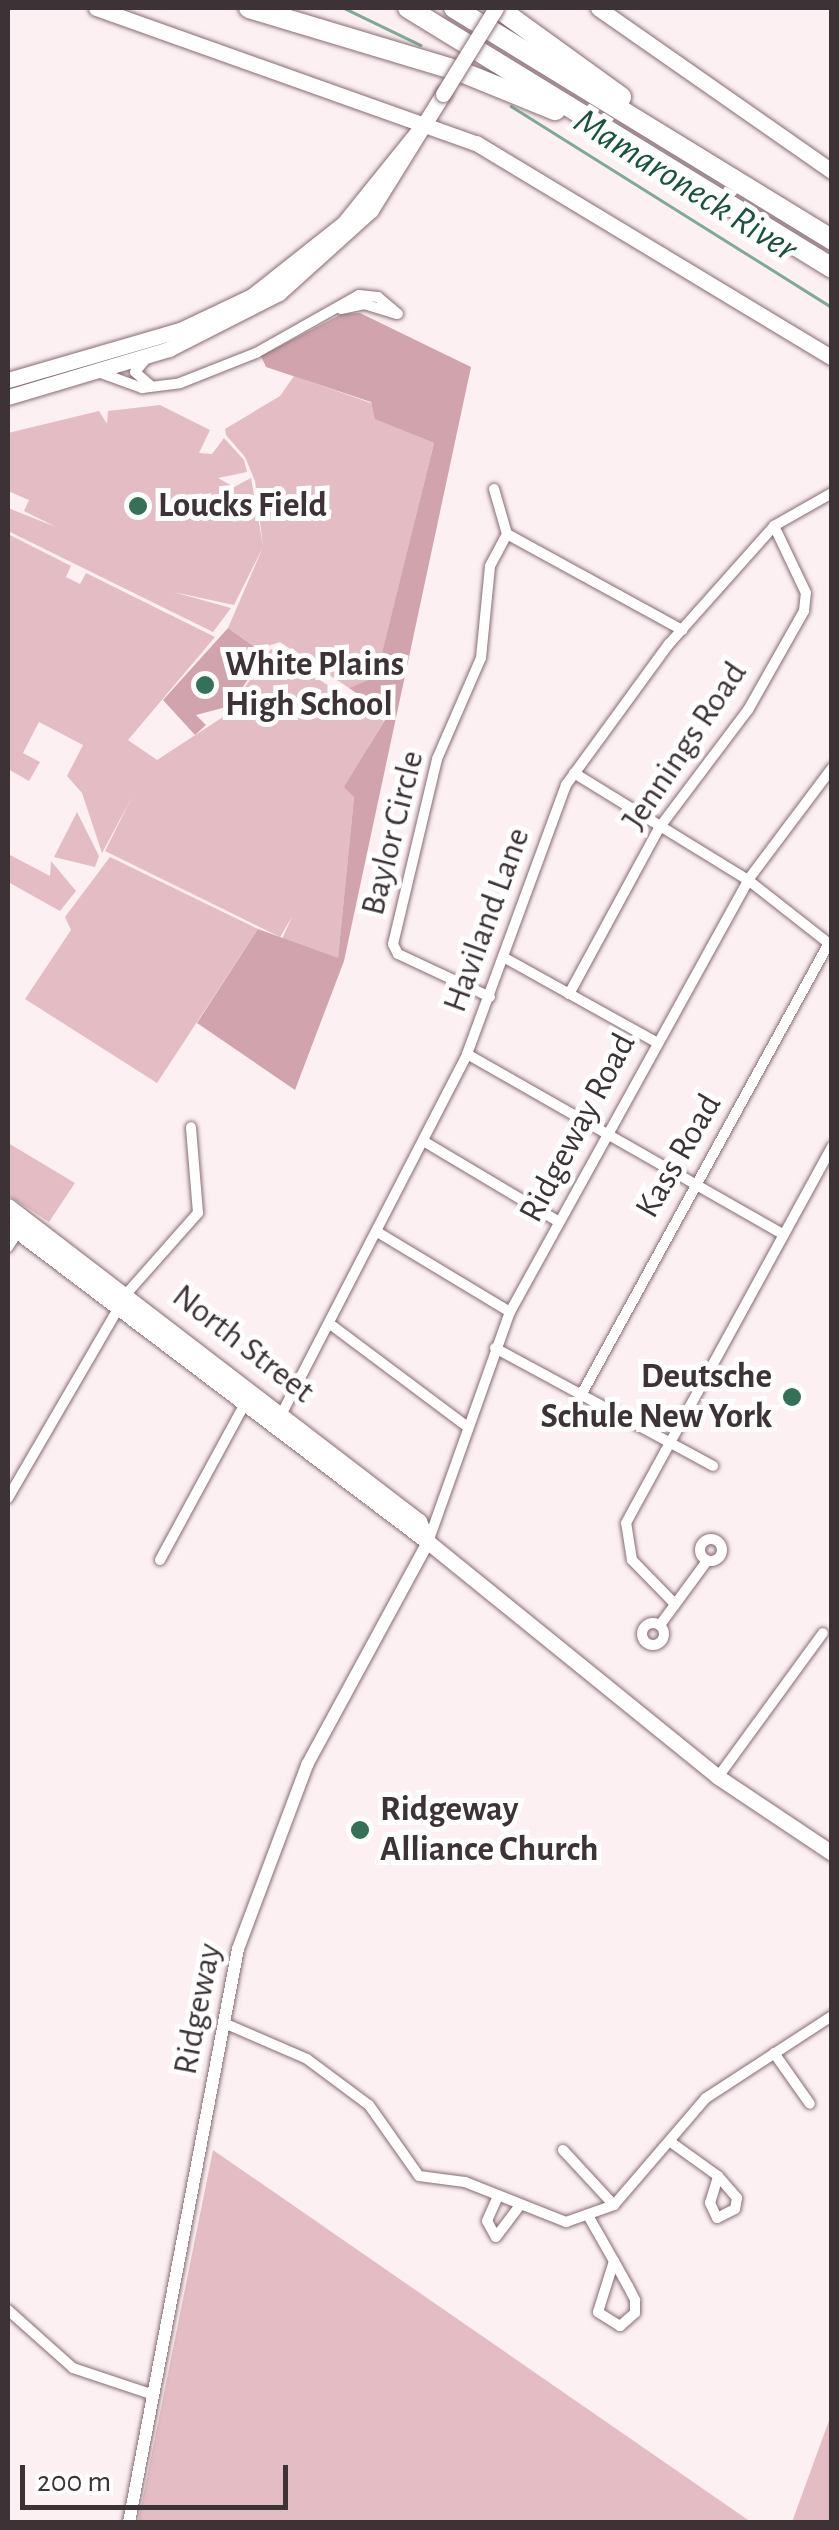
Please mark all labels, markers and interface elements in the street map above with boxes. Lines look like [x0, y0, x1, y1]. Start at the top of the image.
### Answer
water label: Mamaroneck River [565, 99, 805, 273]
place label: Loucks Field [158, 485, 327, 527]
marker: Loucks Field [127, 495, 149, 517]
place label: White Plains High School [225, 644, 404, 726]
street label: Jennings Road [613, 654, 757, 838]
marker: White Plains High School [194, 674, 216, 696]
street label: Baylor Circle [352, 746, 434, 920]
street label: Haviland Lane [434, 822, 540, 1018]
street label: Ridgeway Road [511, 1026, 645, 1230]
street label: Kass Road [627, 1086, 731, 1226]
street label: North Street [164, 1275, 322, 1413]
place label: Deutsche Schule New York [541, 1356, 772, 1438]
marker: Deutsche Schule New York [781, 1386, 803, 1408]
place label: Ridgeway Alliance Church [380, 1789, 598, 1871]
marker: Ridgeway Alliance Church [349, 1819, 371, 1841]
street label: Ridgeway [165, 1940, 231, 2078]
scale bar [25, 2445, 292, 2507]
text: 200 m [37, 2467, 111, 2497]

